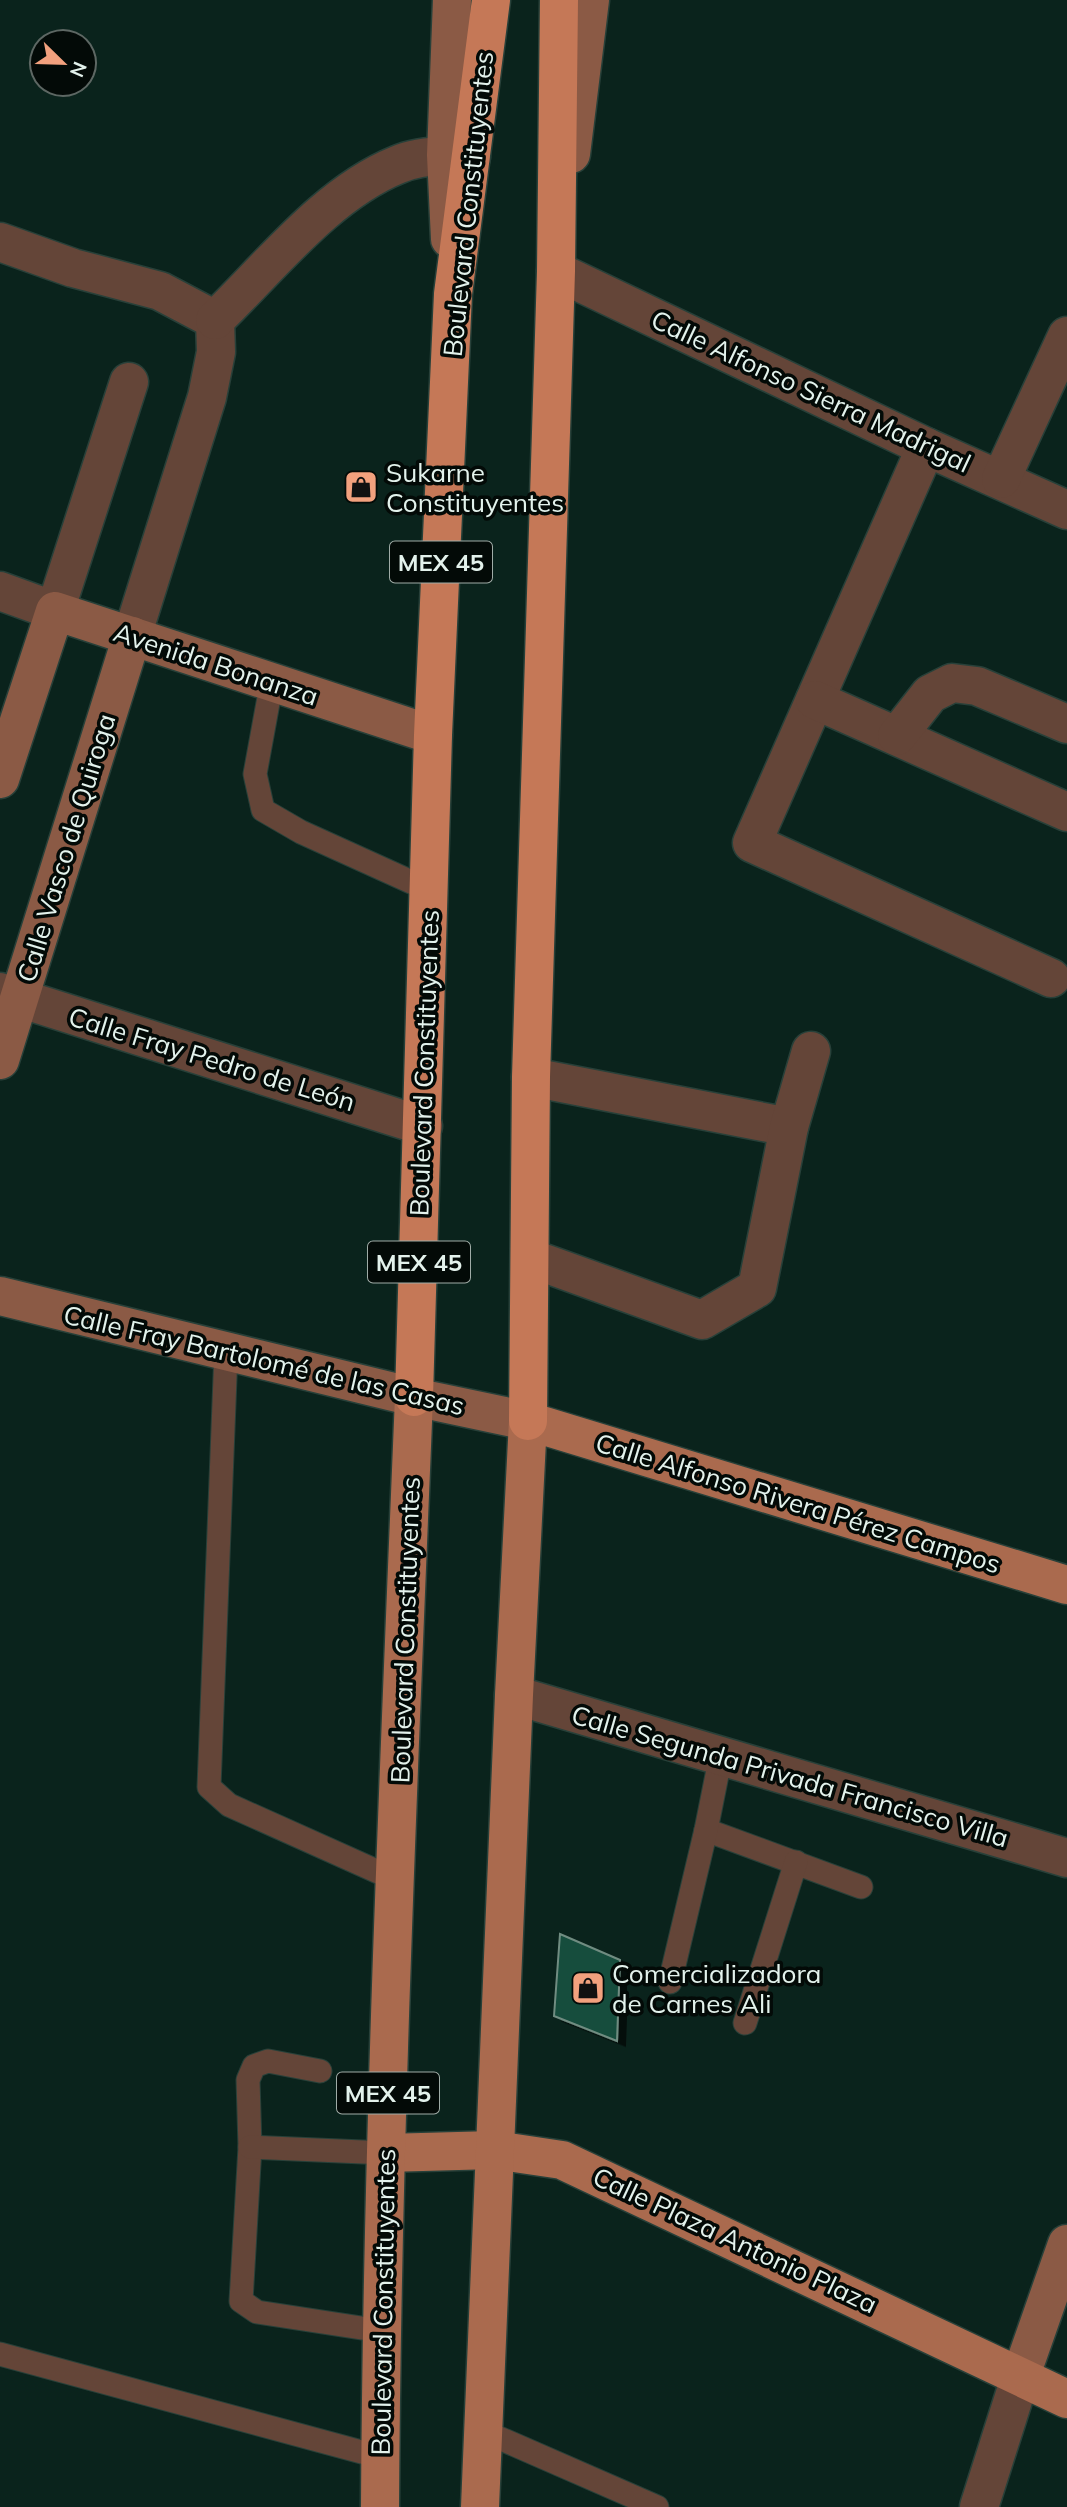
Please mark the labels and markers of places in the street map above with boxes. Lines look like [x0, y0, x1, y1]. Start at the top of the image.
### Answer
place label: Sukarne Constituyentes [386, 456, 564, 519]
shop icon: Sukarne Constituyentes [342, 468, 380, 506]
place label: Comercializadora de Carnes Ali [612, 1957, 821, 2020]
shop icon: Comercializadora de Carnes Ali [569, 1969, 607, 2007]

